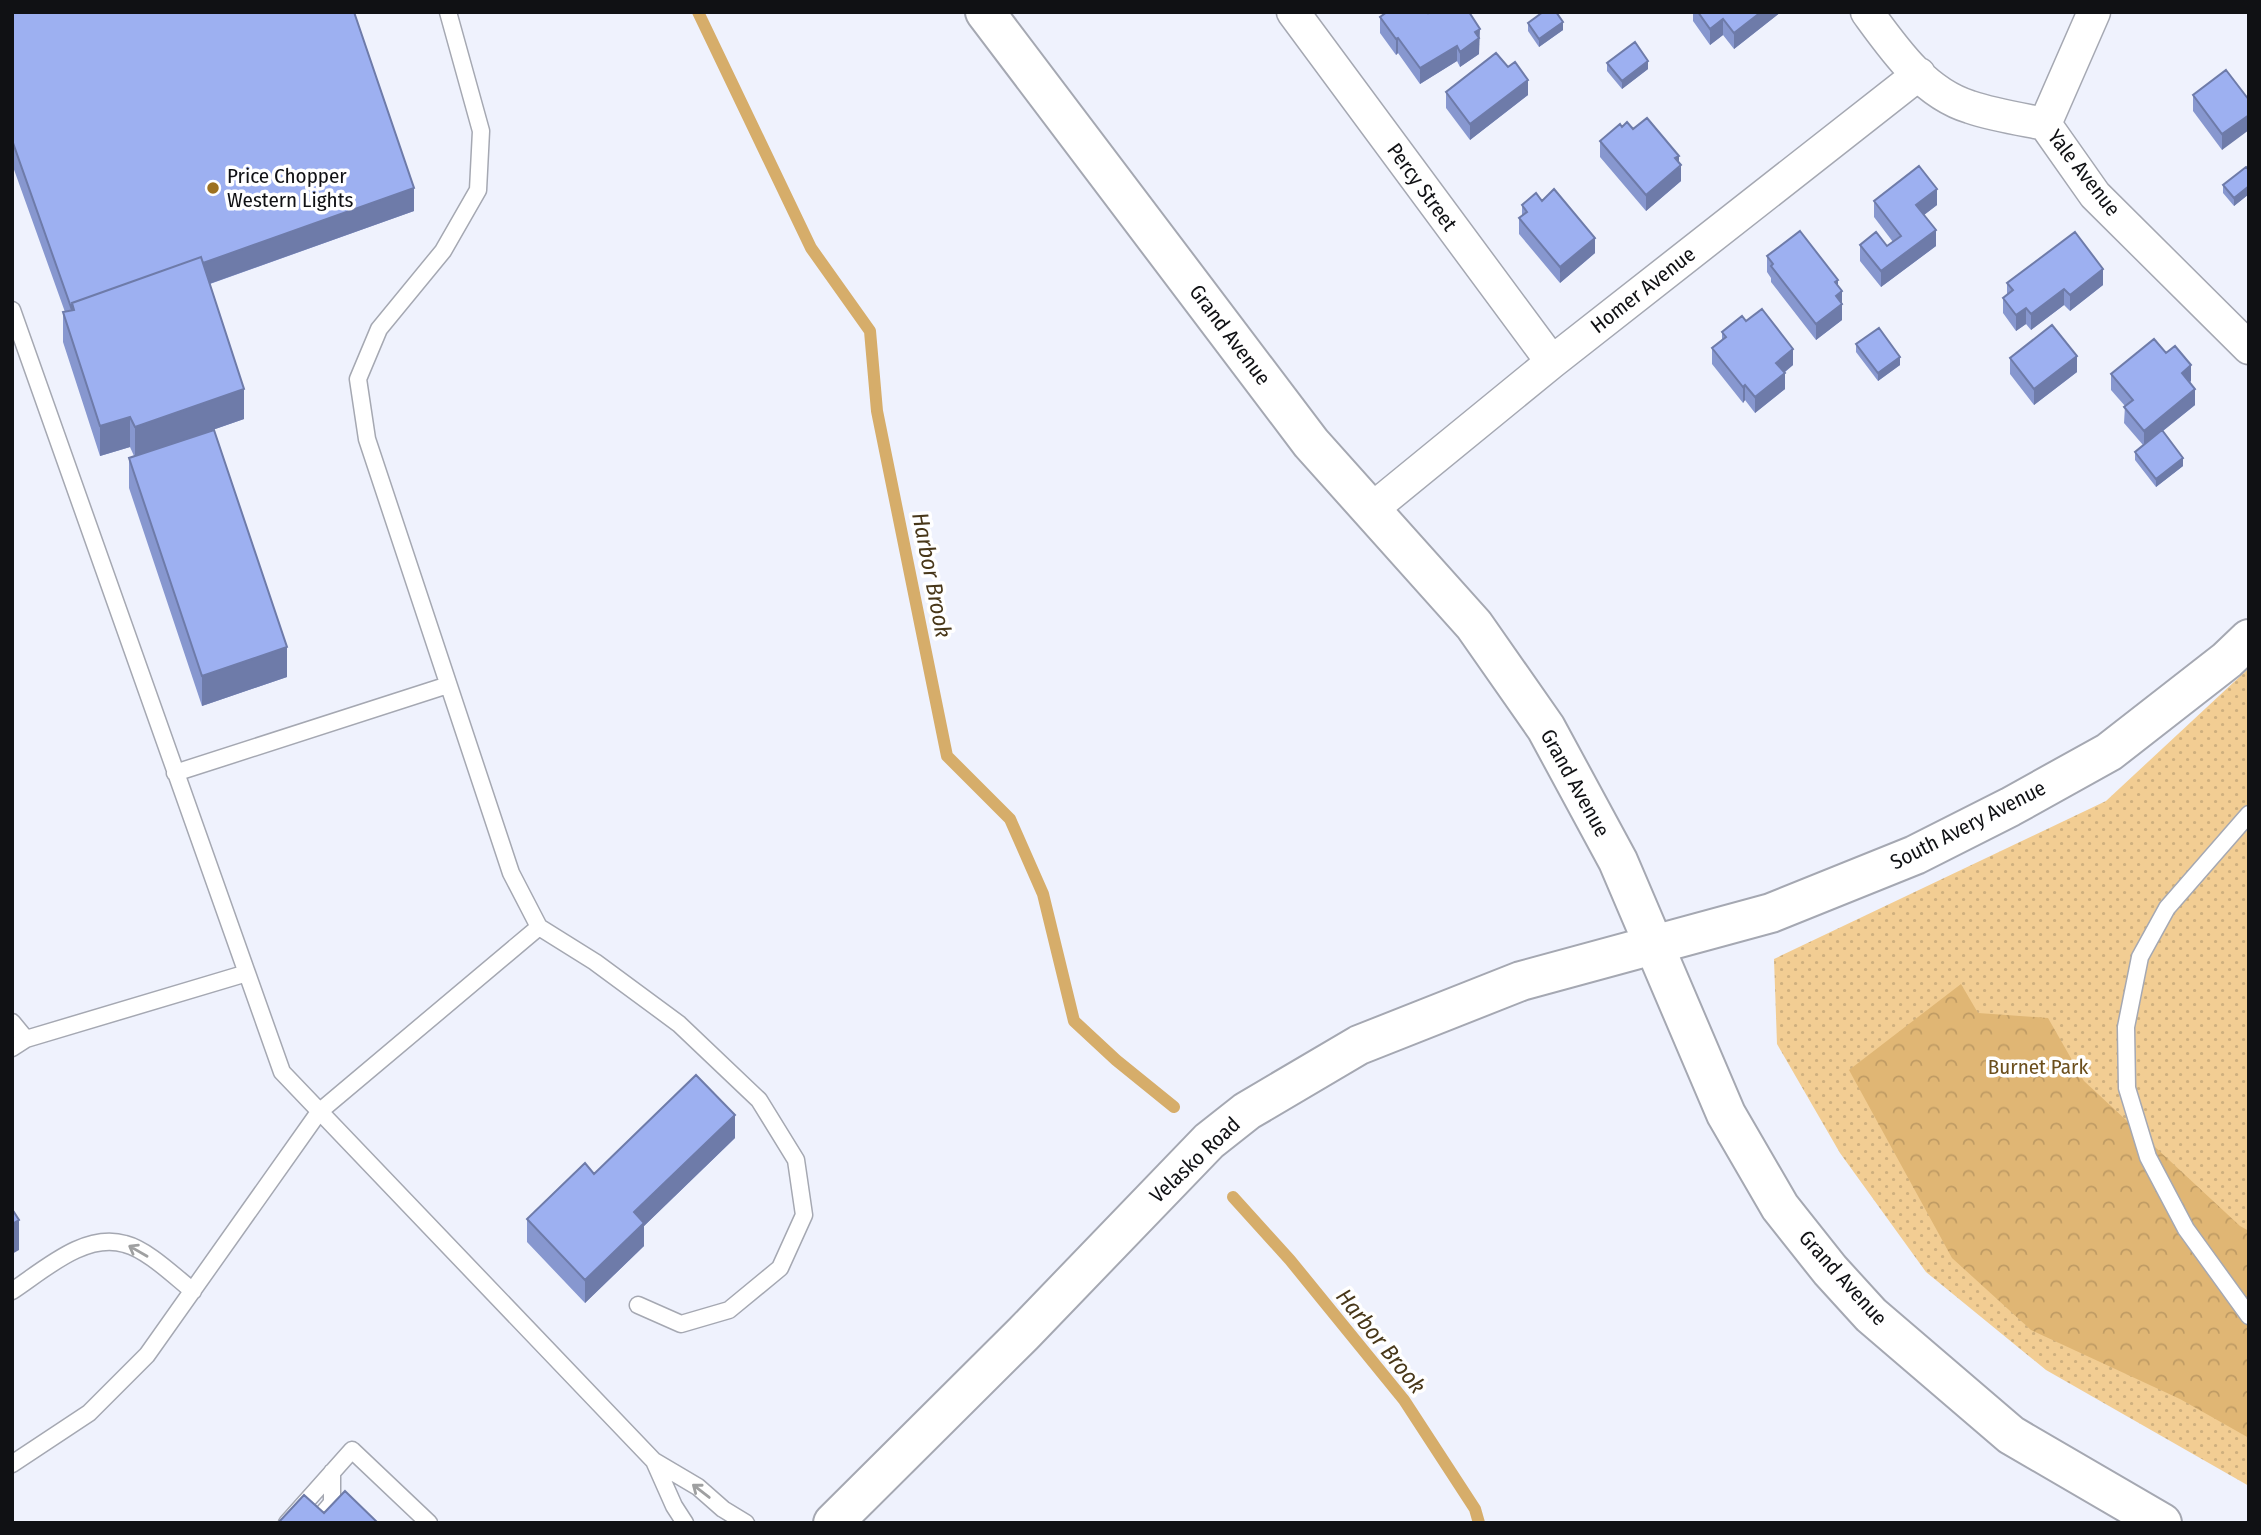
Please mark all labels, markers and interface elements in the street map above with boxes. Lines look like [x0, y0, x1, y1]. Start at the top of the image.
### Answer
street label: Yale Avenue [2042, 125, 2126, 221]
street label: Percy Street [1381, 138, 1463, 236]
place label: Price Chopper Western Lights [227, 163, 354, 213]
marker: Price Chopper Western Lights [205, 180, 221, 196]
street label: Homer Avenue [1585, 241, 1701, 339]
street label: Grand Avenue [1184, 280, 1276, 390]
water label: Harbor Brook [906, 510, 958, 640]
street label: Grand Avenue [1535, 724, 1615, 842]
street label: South Avery Avenue [1886, 775, 2050, 875]
park label: Burnet Park [1988, 1054, 2088, 1080]
street label: Velasko Road [1144, 1112, 1246, 1208]
street label: Grand Avenue [1793, 1225, 1893, 1331]
one-way arrow [128, 1243, 148, 1257]
water label: Harbor Brook [1330, 1283, 1432, 1399]
one-way arrow [692, 1483, 711, 1498]

